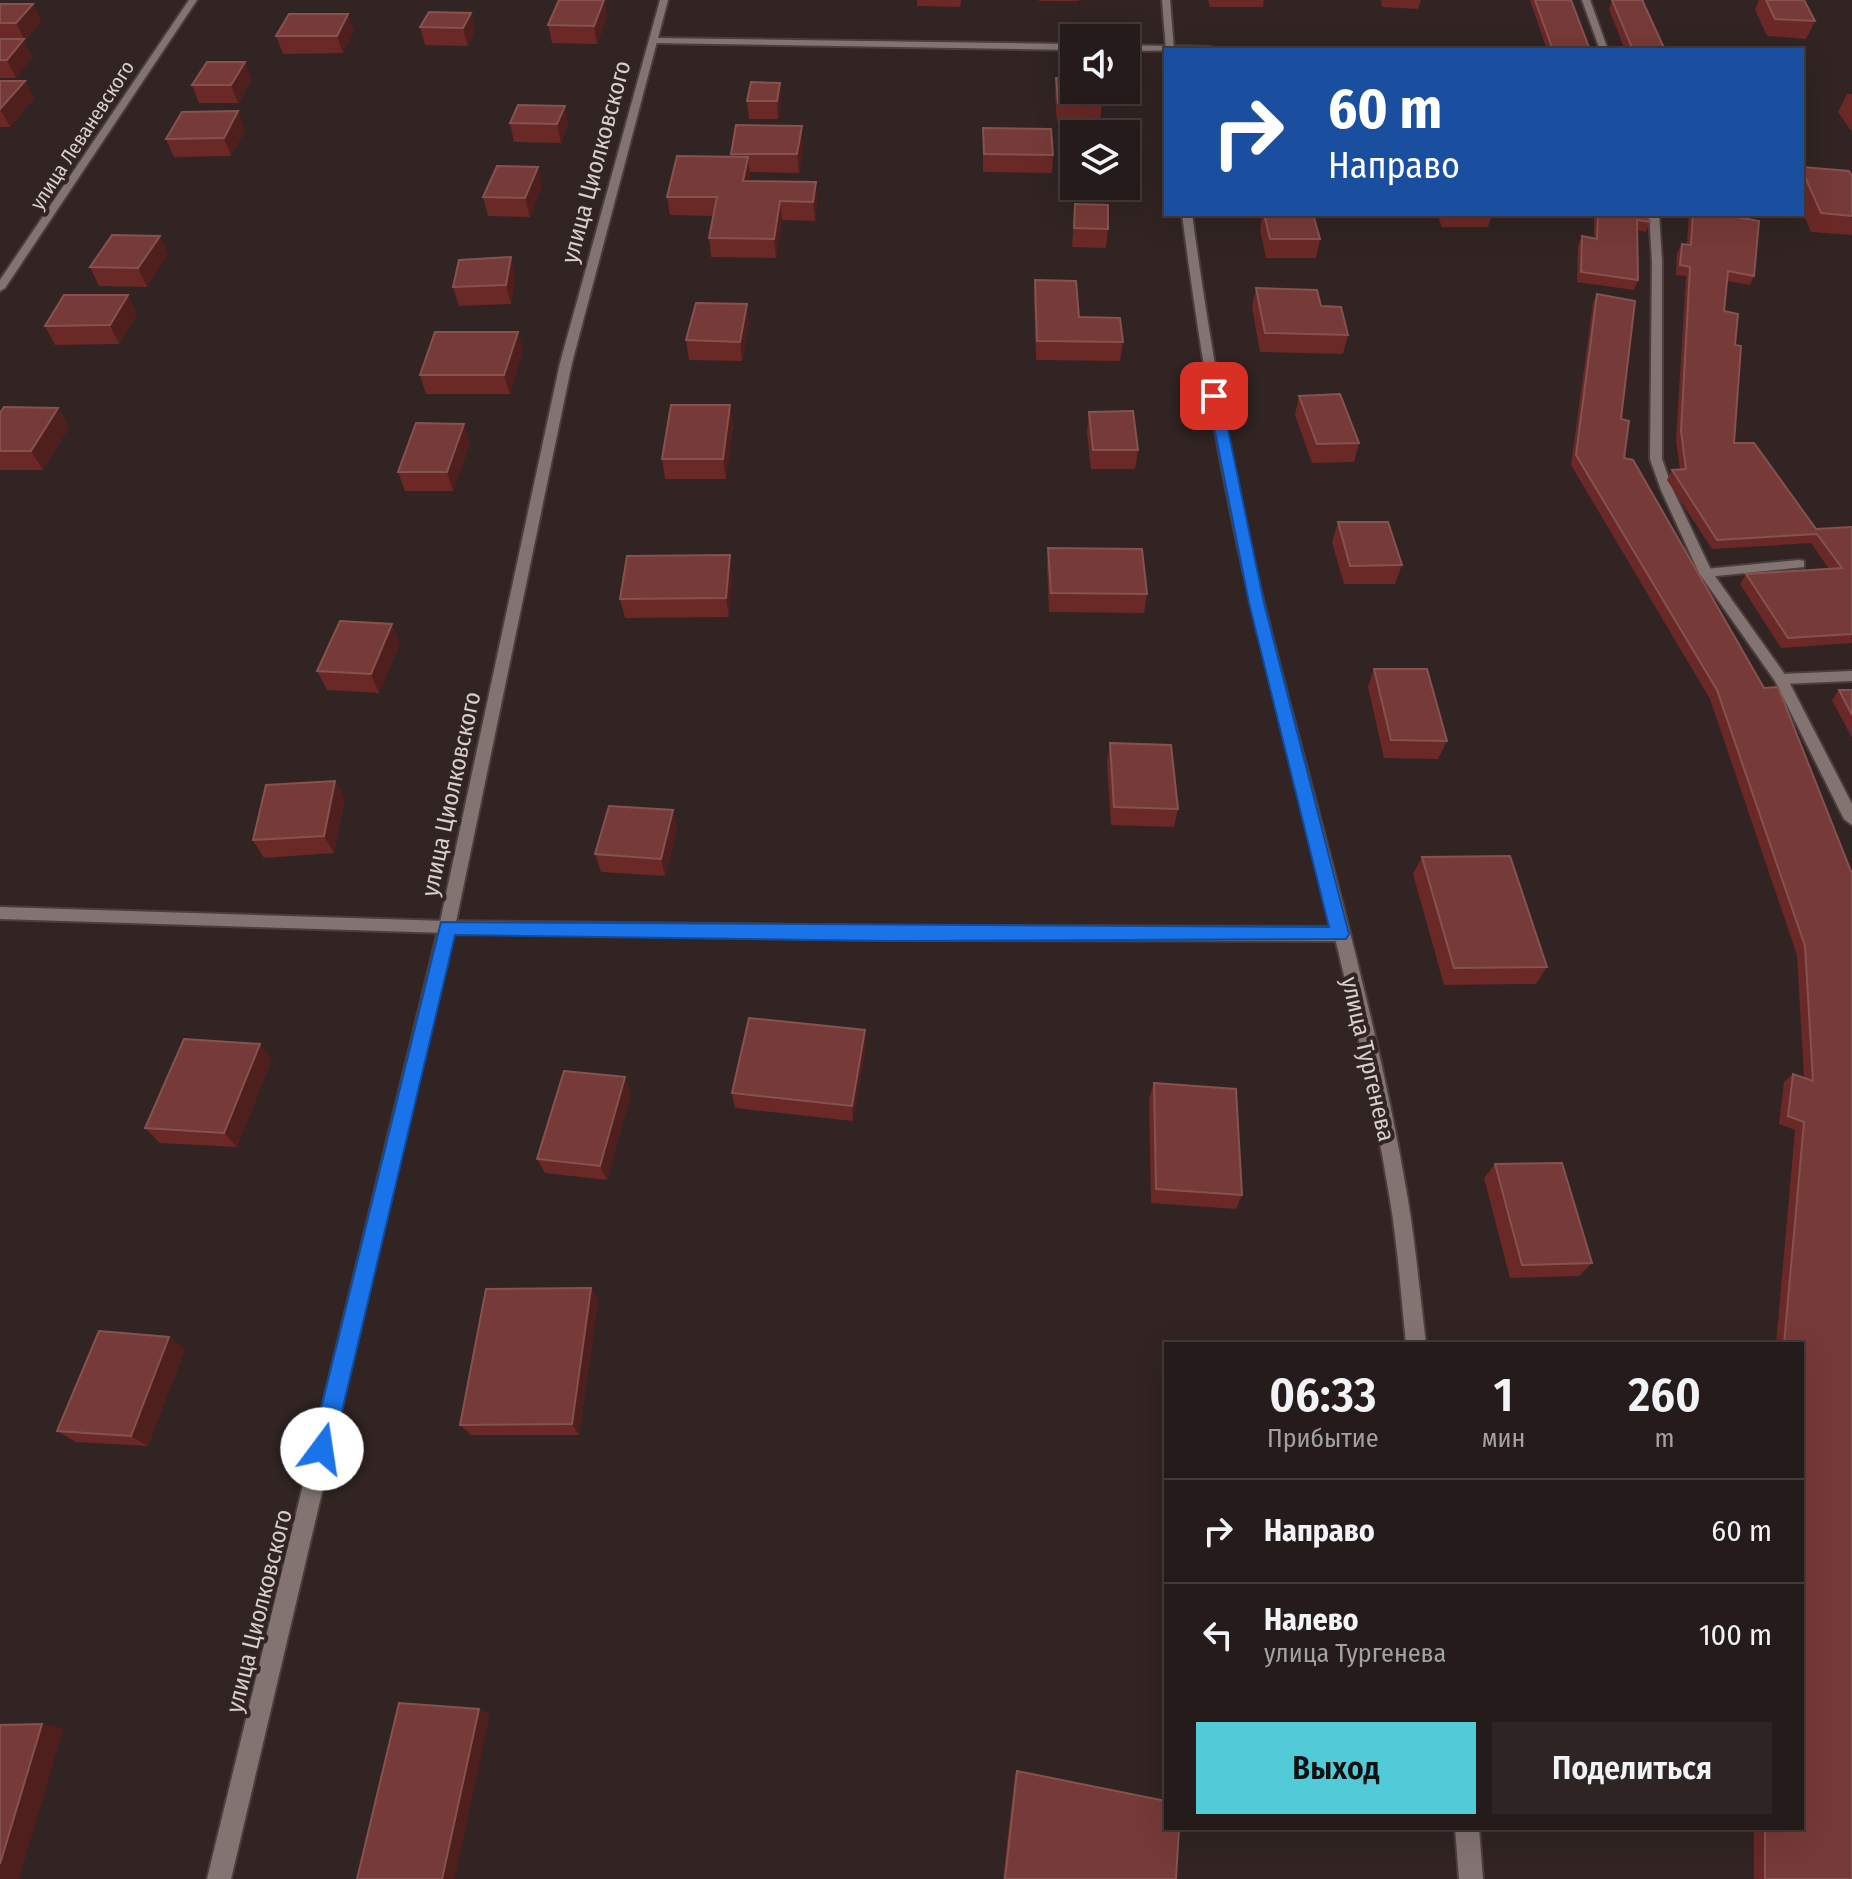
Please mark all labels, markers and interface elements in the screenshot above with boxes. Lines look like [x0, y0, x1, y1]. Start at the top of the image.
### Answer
map controls [1060, 24, 1140, 200]
button: sound [1060, 24, 1140, 104]
street label: улица Леваневского [25, 56, 139, 214]
street label: улица Циолковского [555, 58, 637, 266]
text: 60 m [1328, 76, 1442, 143]
icon: right [1196, 80, 1300, 184]
button: layers [1060, 120, 1140, 200]
text: Направо [1328, 144, 1460, 188]
pin [1180, 362, 1248, 430]
icon: arrive [1192, 374, 1236, 418]
street label: улица Циолковского [416, 689, 486, 899]
street label: улица Тургенева [1335, 974, 1401, 1144]
text: 06:33 [1269, 1366, 1376, 1424]
text: 1 [1493, 1366, 1513, 1424]
text: 260 [1628, 1366, 1701, 1424]
position arrow [280, 1407, 364, 1491]
text: Прибытие [1267, 1423, 1379, 1454]
text: мин [1482, 1423, 1525, 1454]
text: m [1655, 1423, 1675, 1454]
street label: улица Циолковского [220, 1506, 298, 1716]
icon: right [1196, 1509, 1240, 1553]
text: Направо [1264, 1513, 1375, 1549]
text: 60 m [1711, 1513, 1772, 1549]
text: Налево [1264, 1602, 1359, 1638]
icon: left [1196, 1613, 1240, 1657]
text: 100 m [1699, 1617, 1772, 1653]
text: улица Тургенева [1264, 1638, 1446, 1669]
button: Выход [1196, 1722, 1476, 1814]
button: Поделиться [1492, 1722, 1772, 1814]

